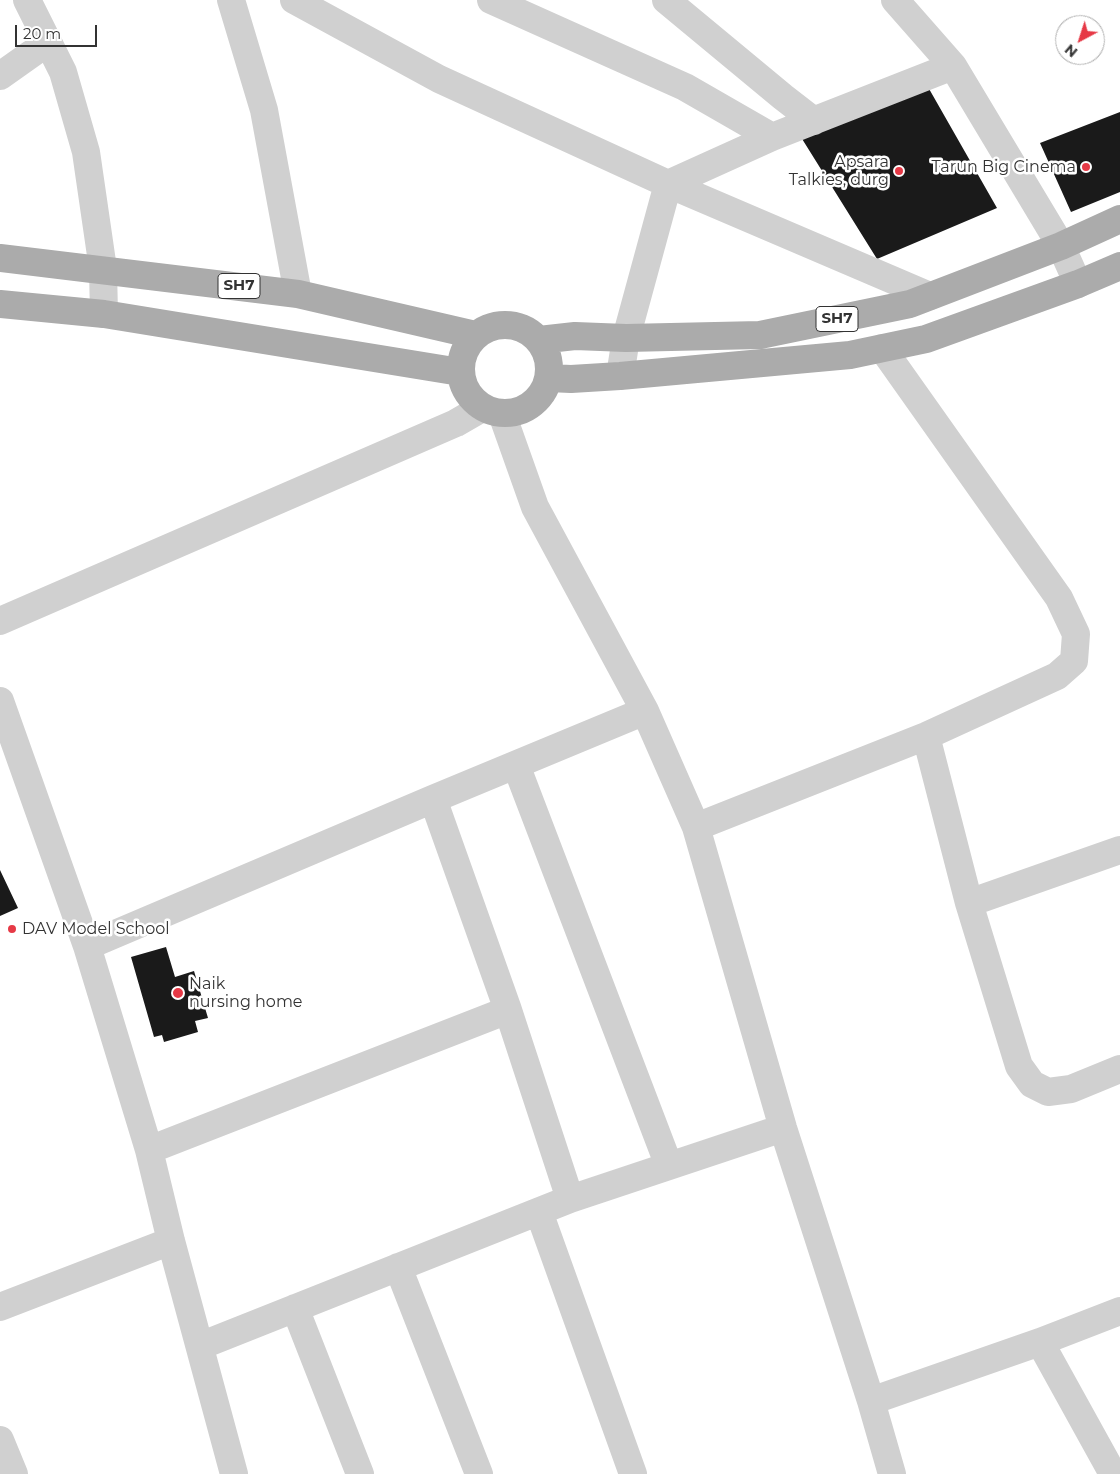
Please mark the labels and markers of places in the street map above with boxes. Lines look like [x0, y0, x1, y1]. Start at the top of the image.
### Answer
place label: Apsara Talkies, durg [789, 152, 889, 190]
place label: Tarun Big Cinema [932, 157, 1076, 177]
marker: Tarun Big Cinema [1080, 161, 1092, 173]
marker: Apsara Talkies, durg [893, 165, 905, 177]
place label: DAV Model School [22, 919, 170, 939]
marker: DAV Model School [6, 923, 18, 935]
place label: Naik nursing home [189, 974, 303, 1012]
marker: Naik nursing home [171, 986, 185, 1000]

